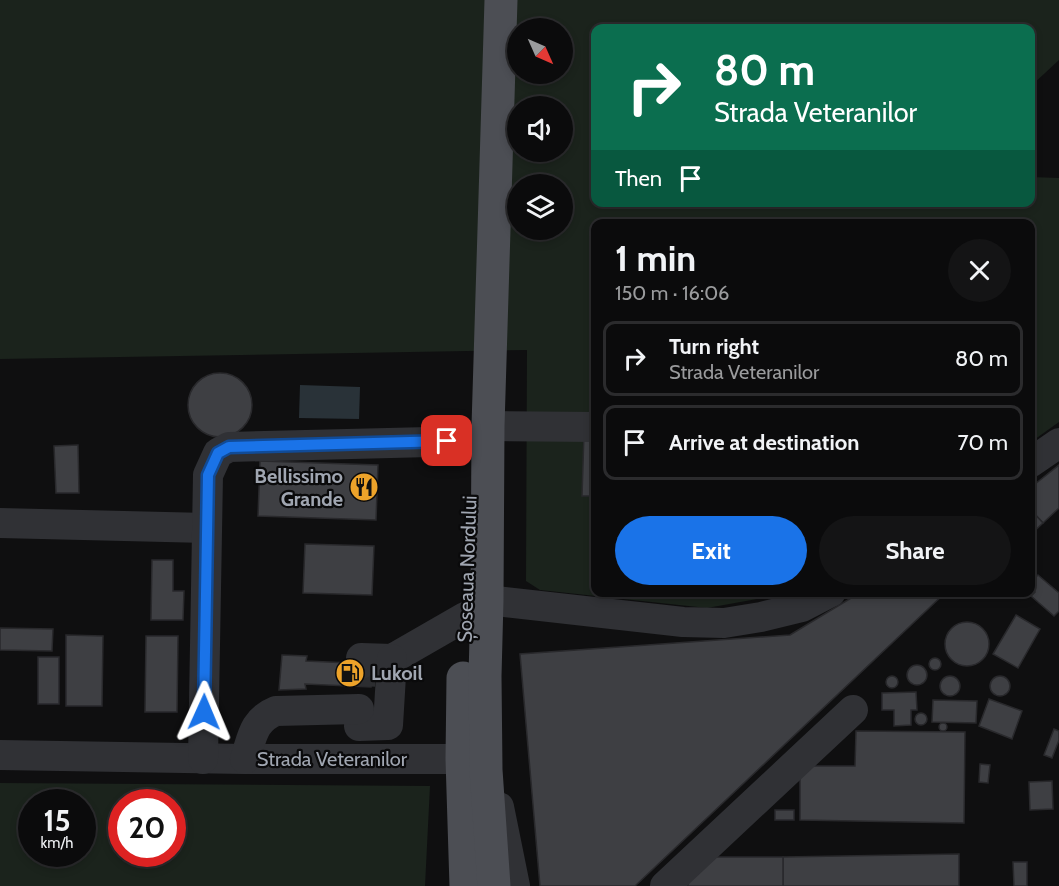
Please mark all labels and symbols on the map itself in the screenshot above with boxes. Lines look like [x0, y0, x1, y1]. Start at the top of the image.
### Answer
north arrow [507, 18, 573, 84]
pin [421, 415, 472, 466]
place label: Bellissimo Grande [254, 464, 343, 511]
restaurant icon: Bellissimo Grande [348, 471, 380, 503]
street label: Șoseaua Nordului [452, 495, 483, 643]
fuel station icon: Lukoil [334, 657, 366, 689]
place label: Lukoil [371, 661, 423, 685]
position arrow [172, 680, 236, 744]
street label: Strada Veteranilor [257, 747, 408, 771]
speed limit sign: 20 [108, 789, 186, 867]

